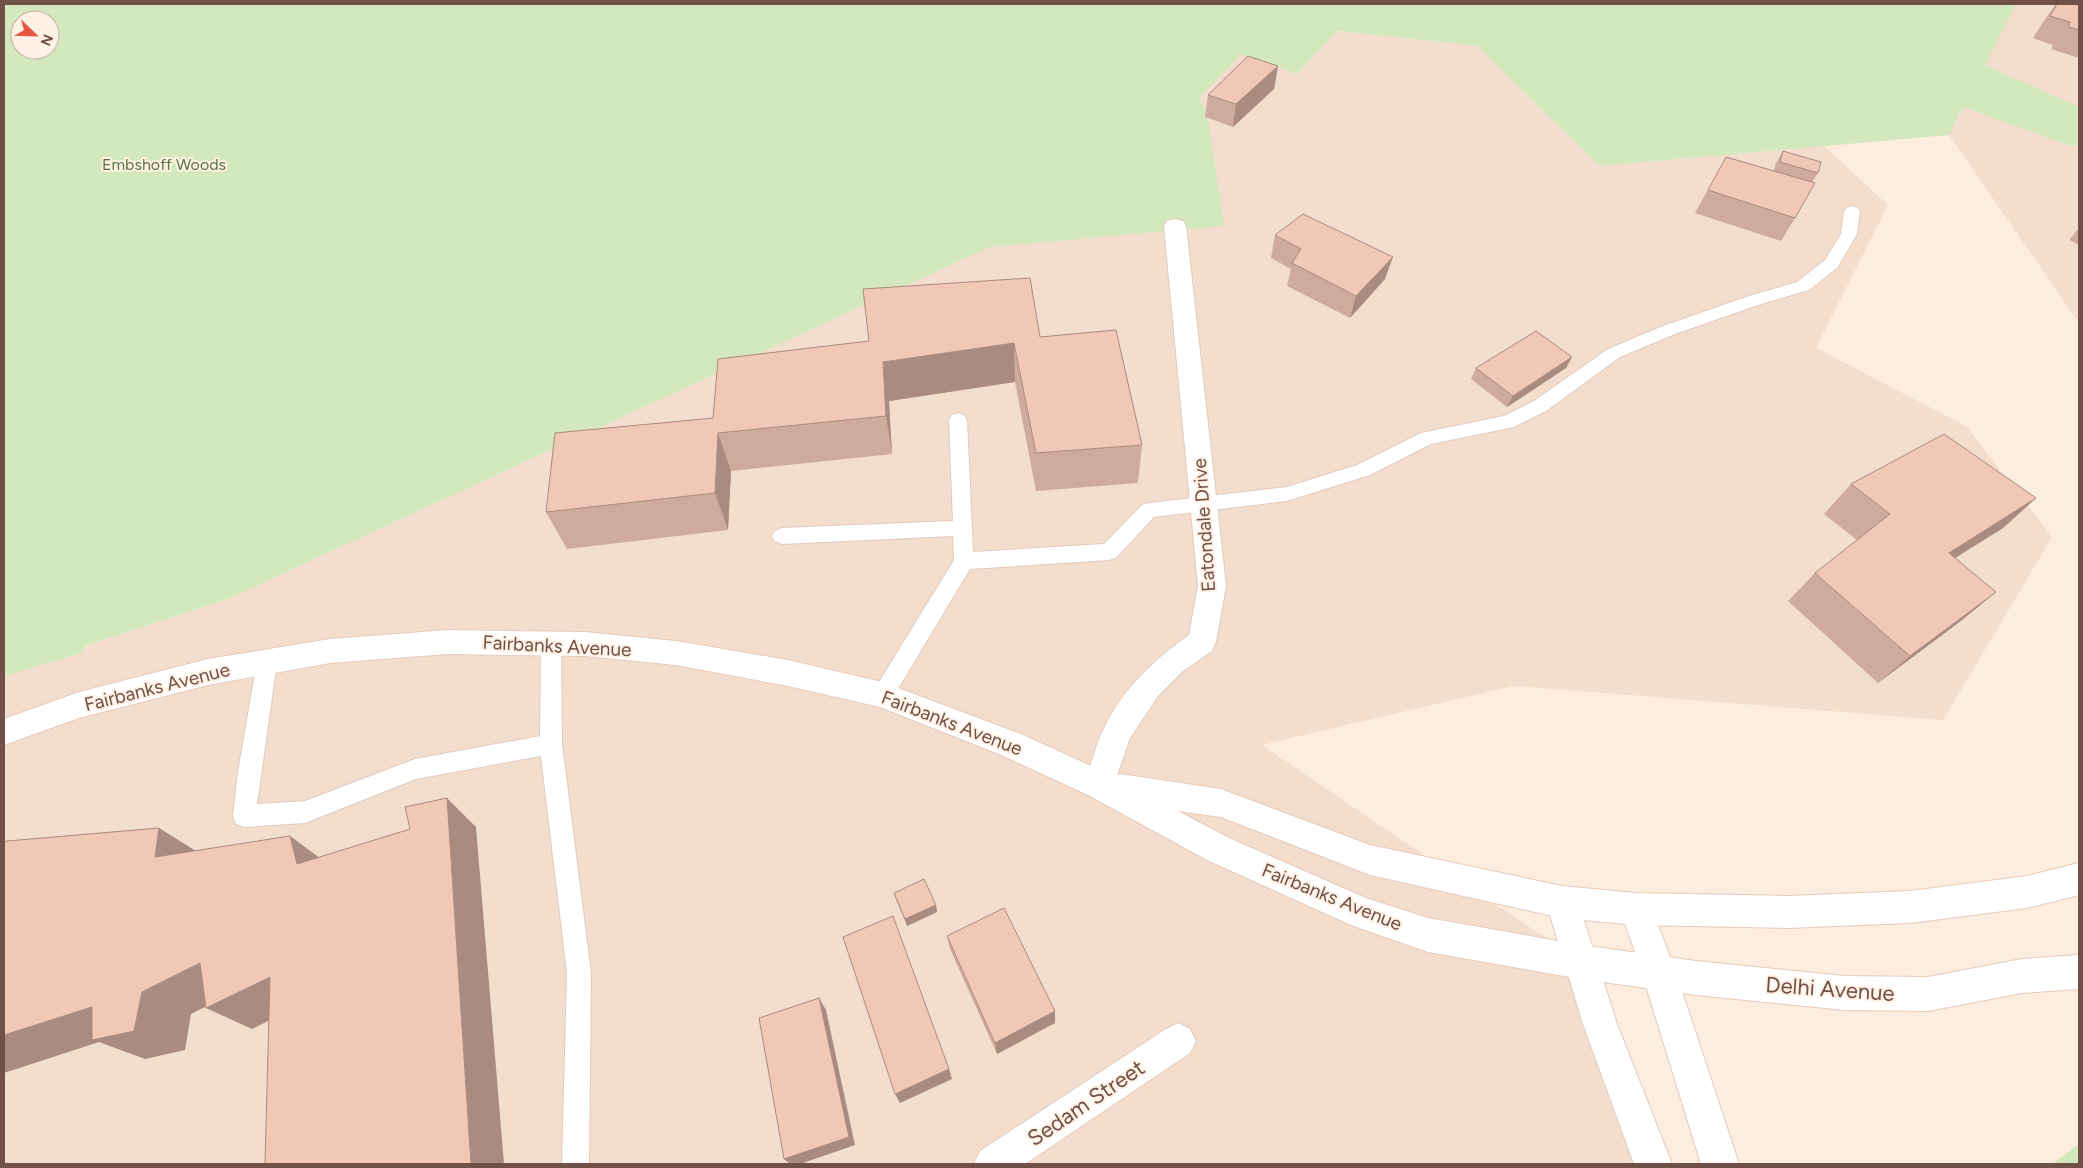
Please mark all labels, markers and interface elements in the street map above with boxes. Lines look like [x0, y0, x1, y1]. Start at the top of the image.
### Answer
north arrow [10, 10, 60, 60]
text: N [37, 32, 56, 48]
park label: Embshoff Woods [102, 155, 226, 174]
street label: Eatondale Drive [1188, 458, 1220, 592]
street label: Fairbanks Avenue [482, 631, 632, 661]
street label: Fairbanks Avenue [82, 658, 232, 716]
street label: Fairbanks Avenue [878, 686, 1026, 760]
street label: Fairbanks Avenue [1259, 858, 1405, 936]
street label: Delhi Avenue [1765, 971, 1895, 1007]
street label: Sedam Street [1022, 1054, 1150, 1152]

